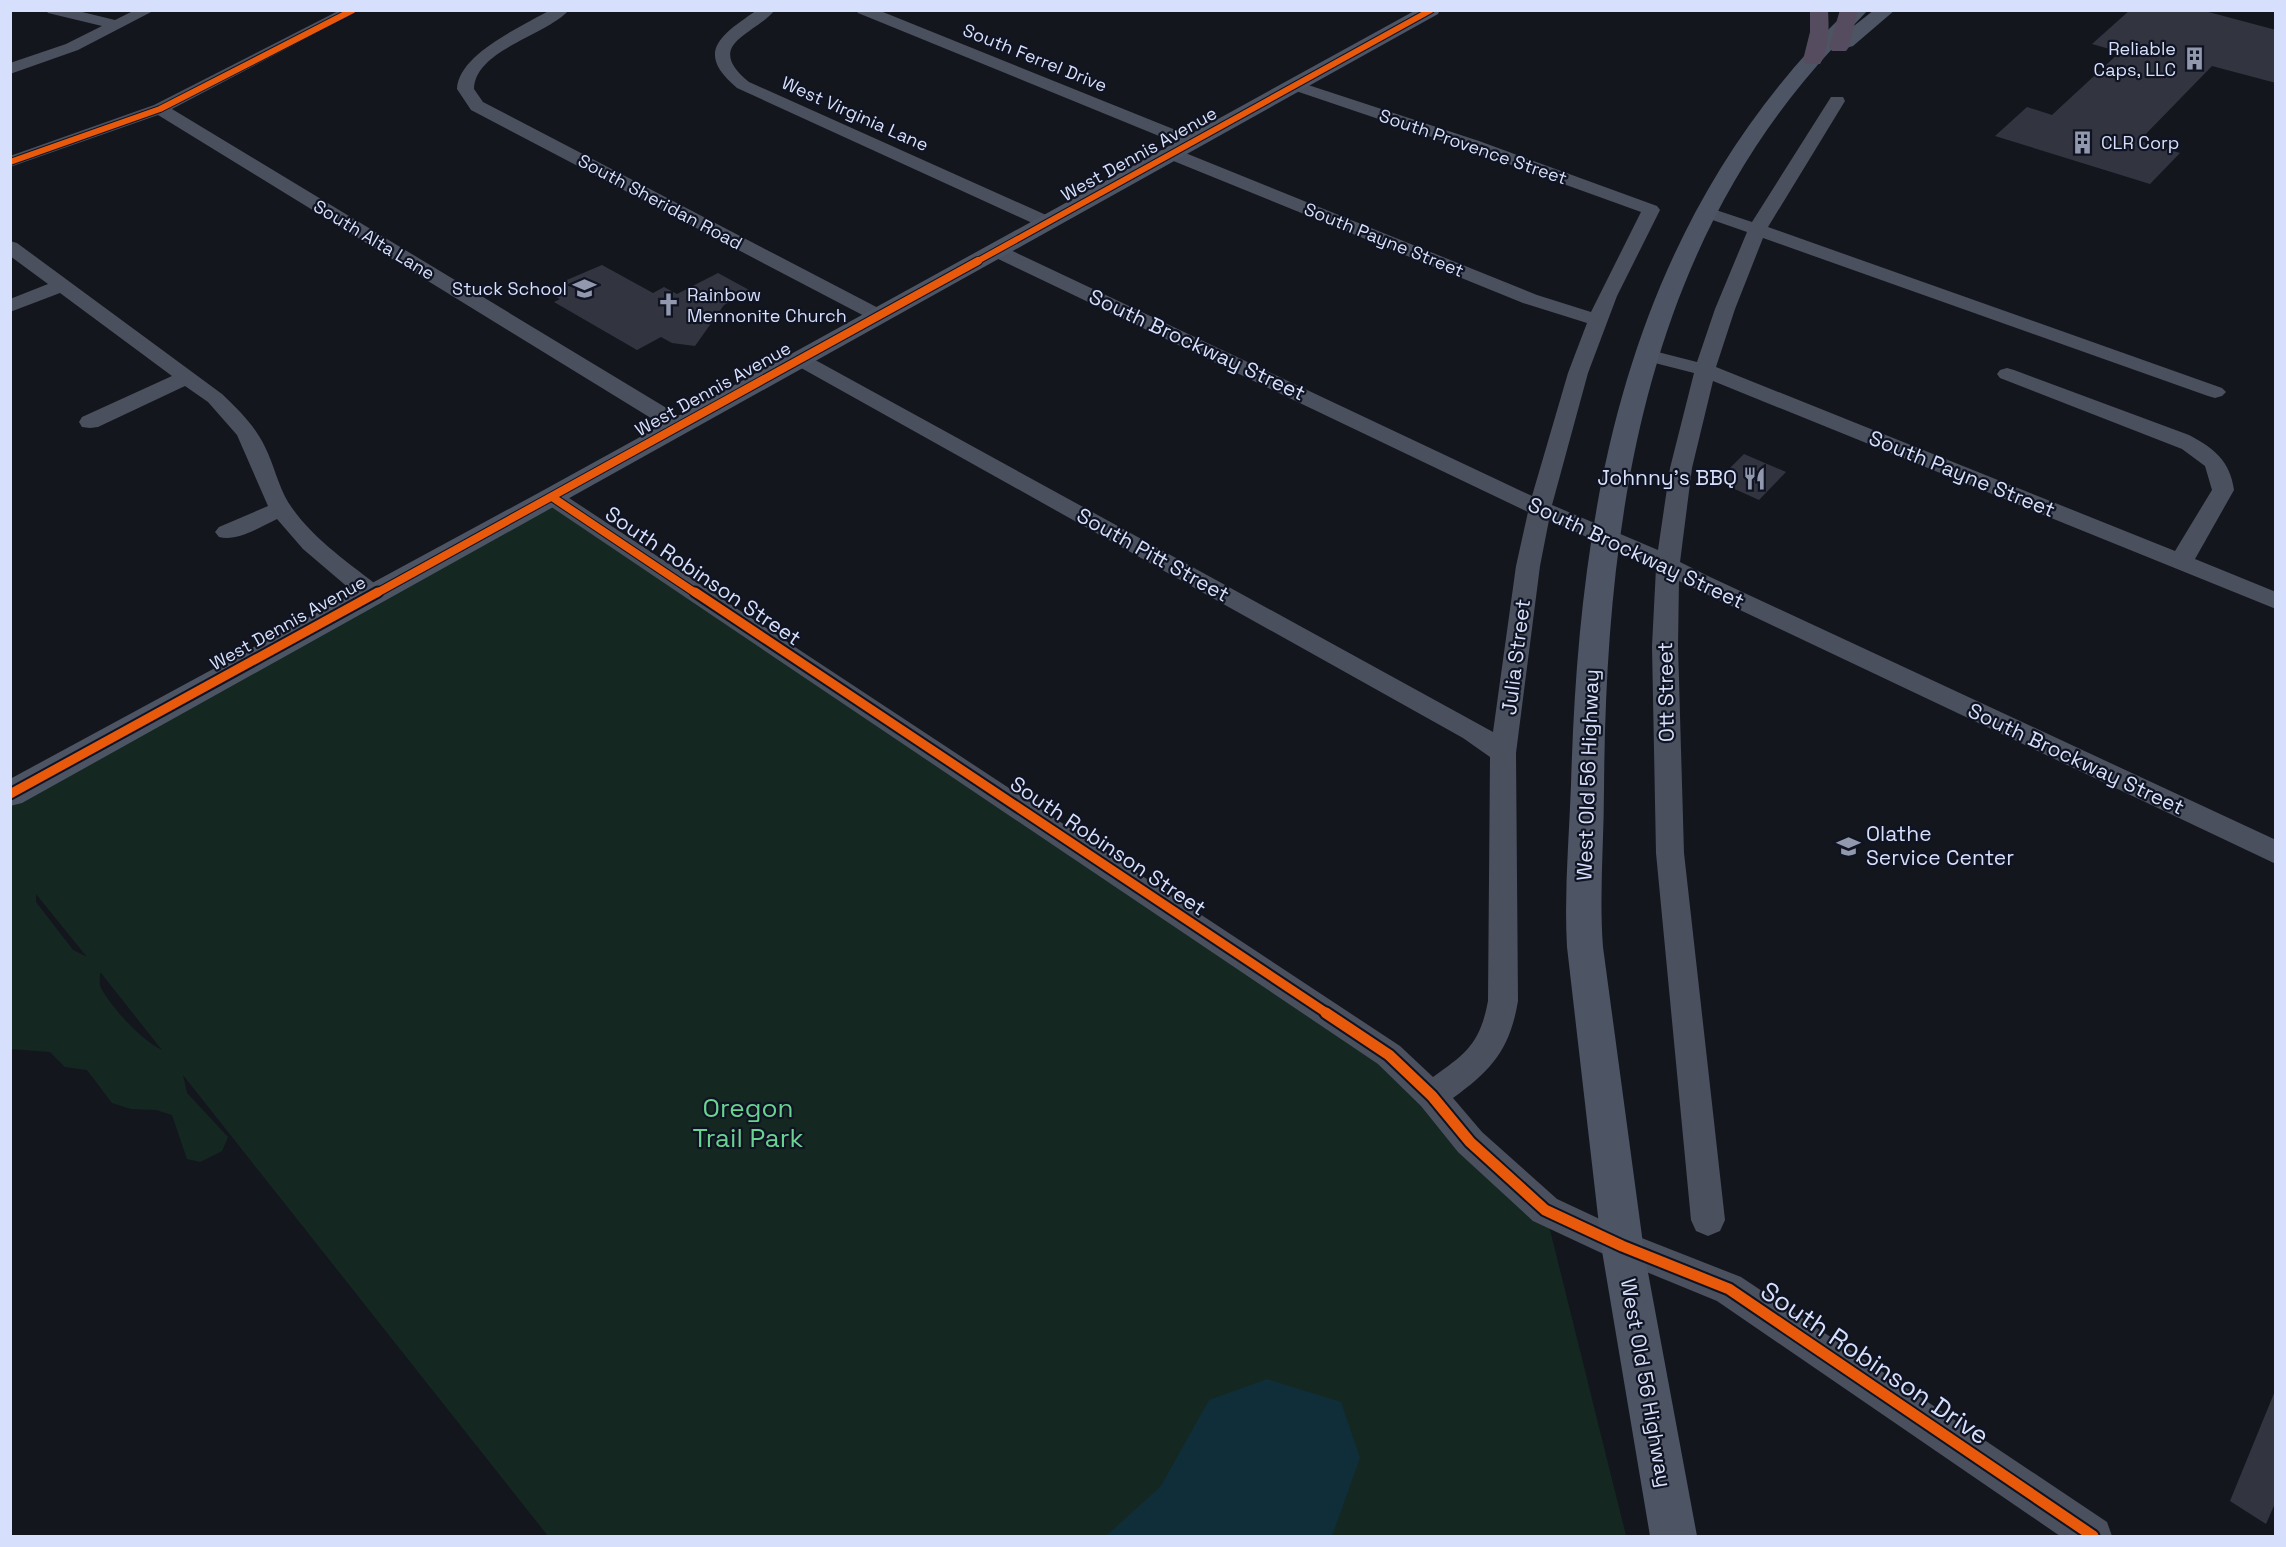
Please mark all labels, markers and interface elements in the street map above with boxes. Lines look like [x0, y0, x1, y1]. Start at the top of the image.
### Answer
street label: South Ferrel Drive [960, 18, 1111, 97]
place label: Reliable Caps, LLC [2094, 37, 2176, 81]
building icon: Reliable Caps, LLC [2181, 46, 2207, 72]
street label: West Virginia Lane [778, 71, 932, 156]
street label: West Dennis Avenue [1057, 101, 1221, 206]
street label: South Provence Street [1376, 104, 1570, 190]
building icon: CLR Corp [2070, 130, 2096, 156]
place label: CLR Corp [2101, 131, 2179, 154]
street label: South Sheridan Road [574, 148, 746, 255]
street label: South Alta Lane [309, 194, 439, 285]
street label: South Payne Street [1301, 197, 1467, 282]
school or university icon: Stuck School [572, 276, 598, 302]
place label: Stuck School [452, 277, 567, 300]
street label: South Brockway Street [1085, 282, 1310, 407]
place label: Rainbow Mennonite Church [687, 283, 847, 327]
church icon: Rainbow Mennonite Church [656, 292, 682, 318]
street label: West Dennis Avenue [631, 336, 795, 441]
street label: South Payne Street [1865, 424, 2059, 523]
place label: Johnny's BBQ [1597, 464, 1737, 491]
restaurant icon: Johnny's BBQ [1742, 465, 1768, 491]
street label: South Brockway Street [1524, 490, 1749, 615]
street label: South Robinson Street [600, 500, 807, 651]
street label: South Pitt Street [1072, 501, 1234, 608]
street label: West Dennis Avenue [206, 570, 370, 675]
street label: Julia Street [1495, 597, 1536, 717]
street label: Ott Street [1651, 642, 1680, 742]
street label: West Old 56 Highway [1570, 669, 1605, 881]
street label: South Brockway Street [1964, 696, 2189, 821]
street label: South Robinson Street [1005, 770, 1212, 921]
place label: Olathe Service Center [1866, 820, 2014, 871]
school or university icon: Olathe Service Center [1835, 833, 1861, 859]
park label: Oregon Trail Park [692, 1091, 804, 1155]
street label: South Robinson Drive [1754, 1274, 1996, 1452]
street label: West Old 56 Highway [1615, 1276, 1678, 1490]

